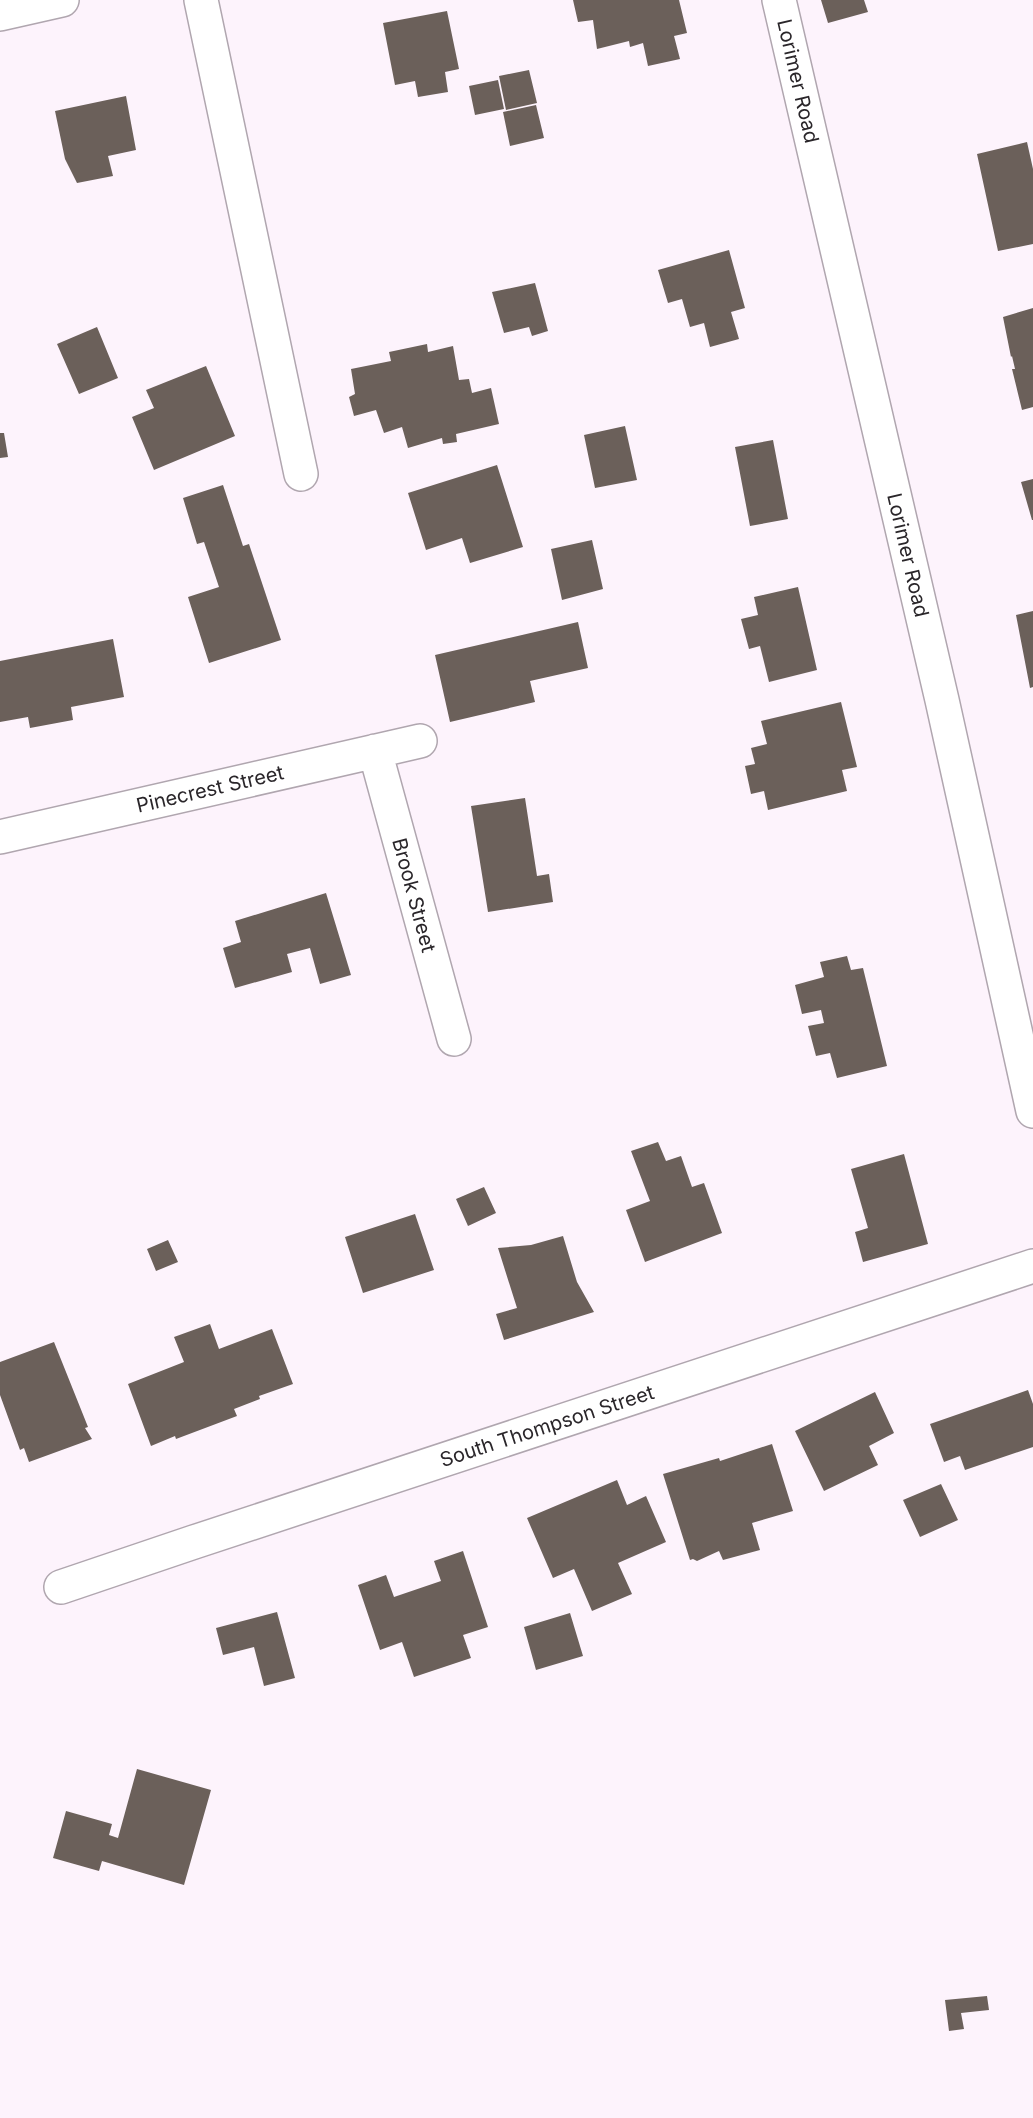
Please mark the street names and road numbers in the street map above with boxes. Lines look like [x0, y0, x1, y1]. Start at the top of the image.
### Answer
street label: Lorimer Road [772, 17, 824, 145]
street label: Lorimer Road [882, 491, 934, 619]
street label: Pinecrest Street [134, 760, 286, 818]
street label: Brook Street [387, 835, 441, 955]
street label: South Thompson Street [437, 1380, 657, 1472]

